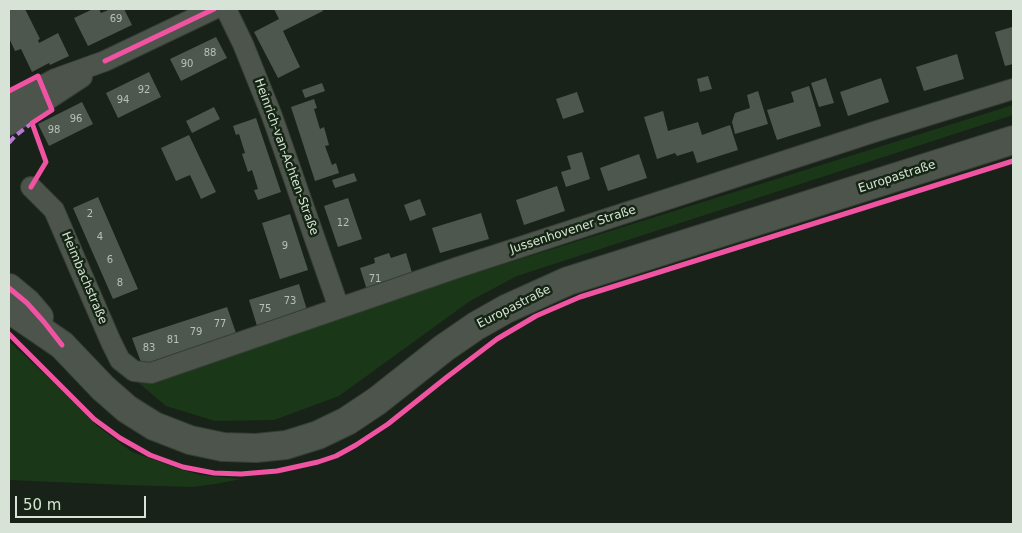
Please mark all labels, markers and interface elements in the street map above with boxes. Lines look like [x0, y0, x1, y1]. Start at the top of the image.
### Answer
house number: 69 [110, 13, 122, 25]
house number: 88 [204, 47, 216, 59]
house number: 90 [181, 58, 193, 70]
street label: Heinrich-van-Achten-Straße [251, 77, 321, 237]
house number: 92 [138, 84, 150, 96]
house number: 94 [117, 94, 129, 106]
house number: 96 [70, 113, 82, 125]
house number: 98 [48, 124, 60, 136]
street label: Europastraße [857, 158, 937, 196]
street label: Jussenhovener Straße [508, 203, 638, 257]
house number: 2 [87, 208, 93, 220]
house number: 12 [337, 217, 349, 229]
street label: Heimbachstraße [58, 230, 110, 326]
house number: 4 [97, 231, 103, 243]
house number: 9 [282, 240, 288, 252]
house number: 6 [107, 254, 113, 266]
house number: 71 [369, 273, 381, 285]
house number: 8 [117, 277, 123, 289]
street label: Europastraße [475, 282, 553, 332]
house number: 73 [284, 295, 296, 307]
house number: 75 [259, 303, 271, 315]
house number: 77 [214, 318, 226, 330]
house number: 79 [190, 326, 202, 338]
house number: 81 [167, 334, 179, 346]
house number: 83 [143, 342, 155, 354]
scale bar [18, 486, 149, 518]
text: 50 m [23, 496, 61, 514]

